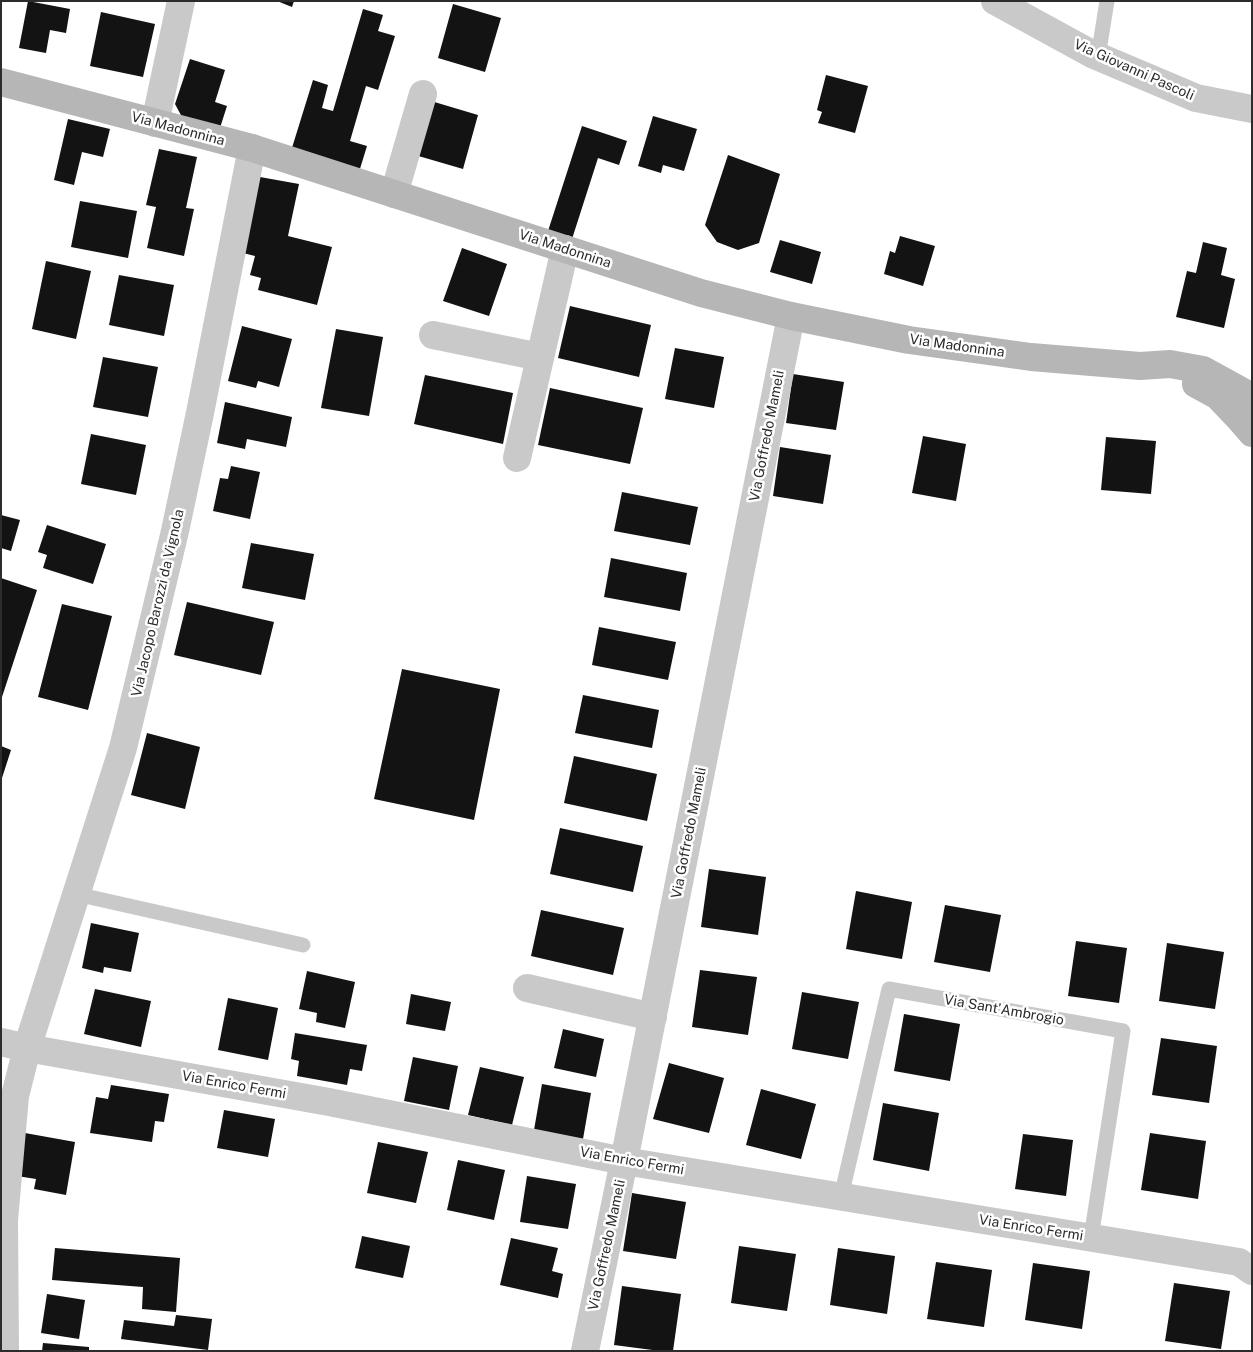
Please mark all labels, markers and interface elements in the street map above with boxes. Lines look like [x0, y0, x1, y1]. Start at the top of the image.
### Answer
street label: Via Giovanni Pascoli [1071, 36, 1197, 104]
street label: Via Madonnina [130, 108, 226, 150]
street label: Via Madonnina [517, 226, 613, 272]
street label: Via Madonnina [908, 331, 1006, 361]
street label: Via Goffredo Mameli [746, 369, 788, 503]
street label: Via Jacopo Barozzi da Vignola [128, 508, 188, 698]
street label: Via Goffredo Mameli [668, 766, 710, 900]
street label: Via Sant'Ambrogio [943, 991, 1065, 1029]
street label: Via Enrico Fermi [181, 1068, 287, 1102]
street label: Via Enrico Fermi [579, 1144, 685, 1178]
street label: Via Goffredo Mameli [585, 1178, 629, 1312]
street label: Via Enrico Fermi [978, 1211, 1084, 1245]

